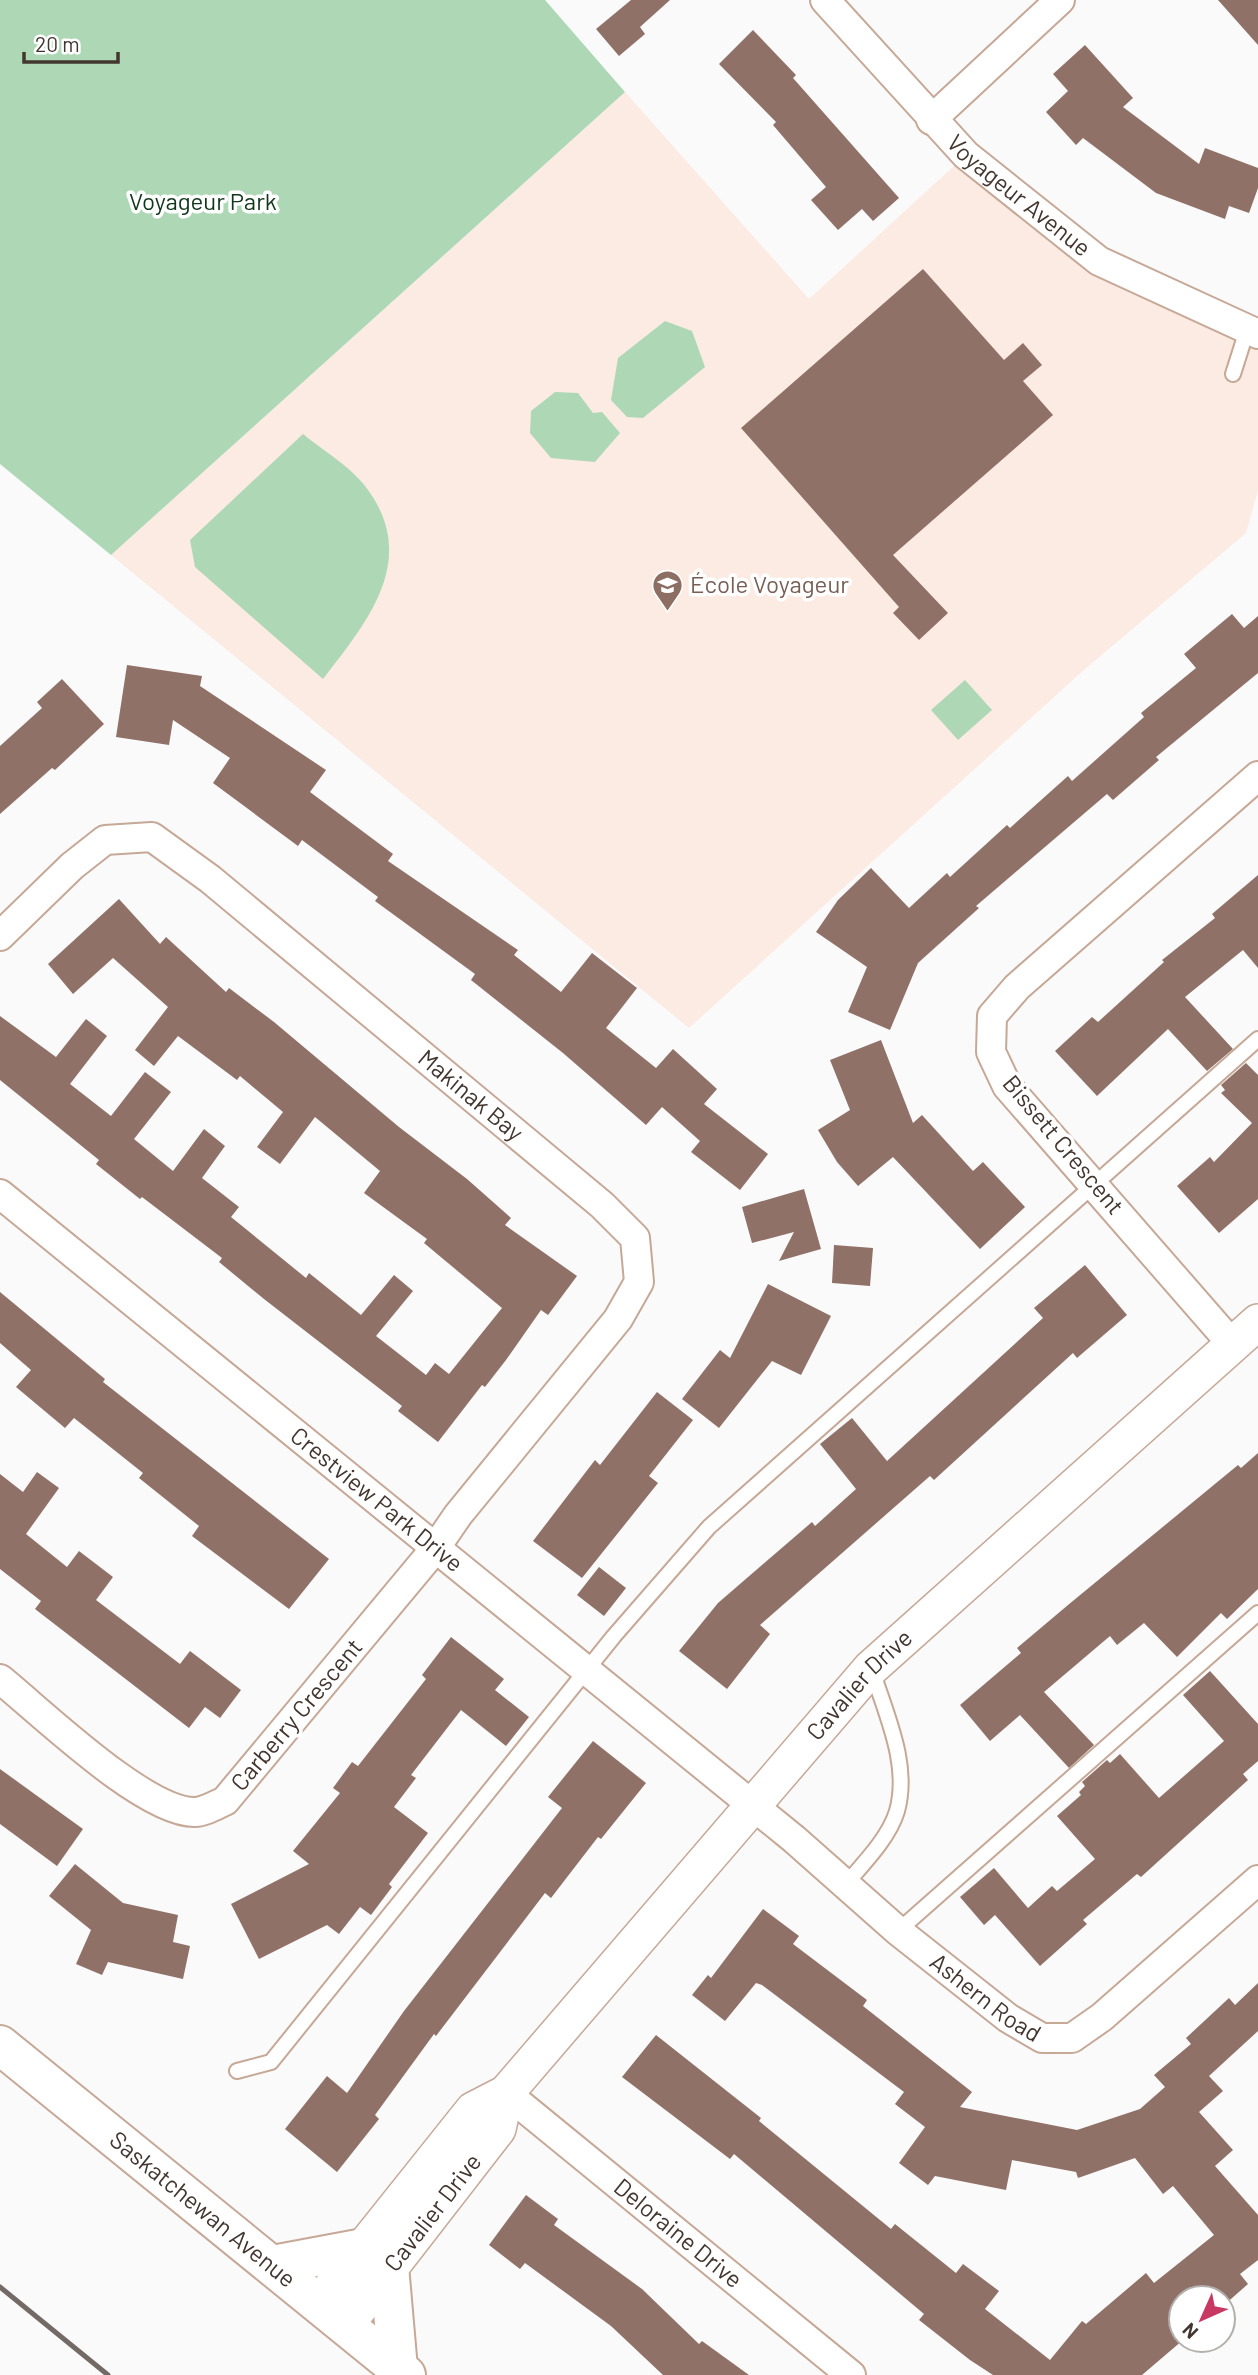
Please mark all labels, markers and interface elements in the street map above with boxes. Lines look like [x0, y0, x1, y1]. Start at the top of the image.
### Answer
scale bar [24, 21, 119, 65]
text: 20 m [35, 31, 80, 56]
street label: Voyageur Avenue [942, 128, 1097, 262]
park label: Voyageur Park [129, 186, 277, 215]
school or university icon: École Voyageur [650, 568, 684, 612]
place label: École Voyageur [690, 569, 849, 598]
street label: Makinak Bay [413, 1043, 530, 1147]
street label: Bissett Crescent [997, 1068, 1131, 1220]
street label: Crestview Park Drive [285, 1420, 469, 1577]
street label: Cavalier Drive [800, 1622, 917, 1745]
street label: Carberry Crescent [224, 1632, 368, 1796]
street label: Ashern Road [925, 1946, 1047, 2047]
street label: Saskatchewan Avenue [105, 2124, 302, 2293]
street label: Cavalier Drive [377, 2147, 487, 2277]
street label: Deloraine Drive [609, 2171, 749, 2293]
north arrow [1167, 2284, 1237, 2354]
text: N [1177, 2319, 1202, 2344]

